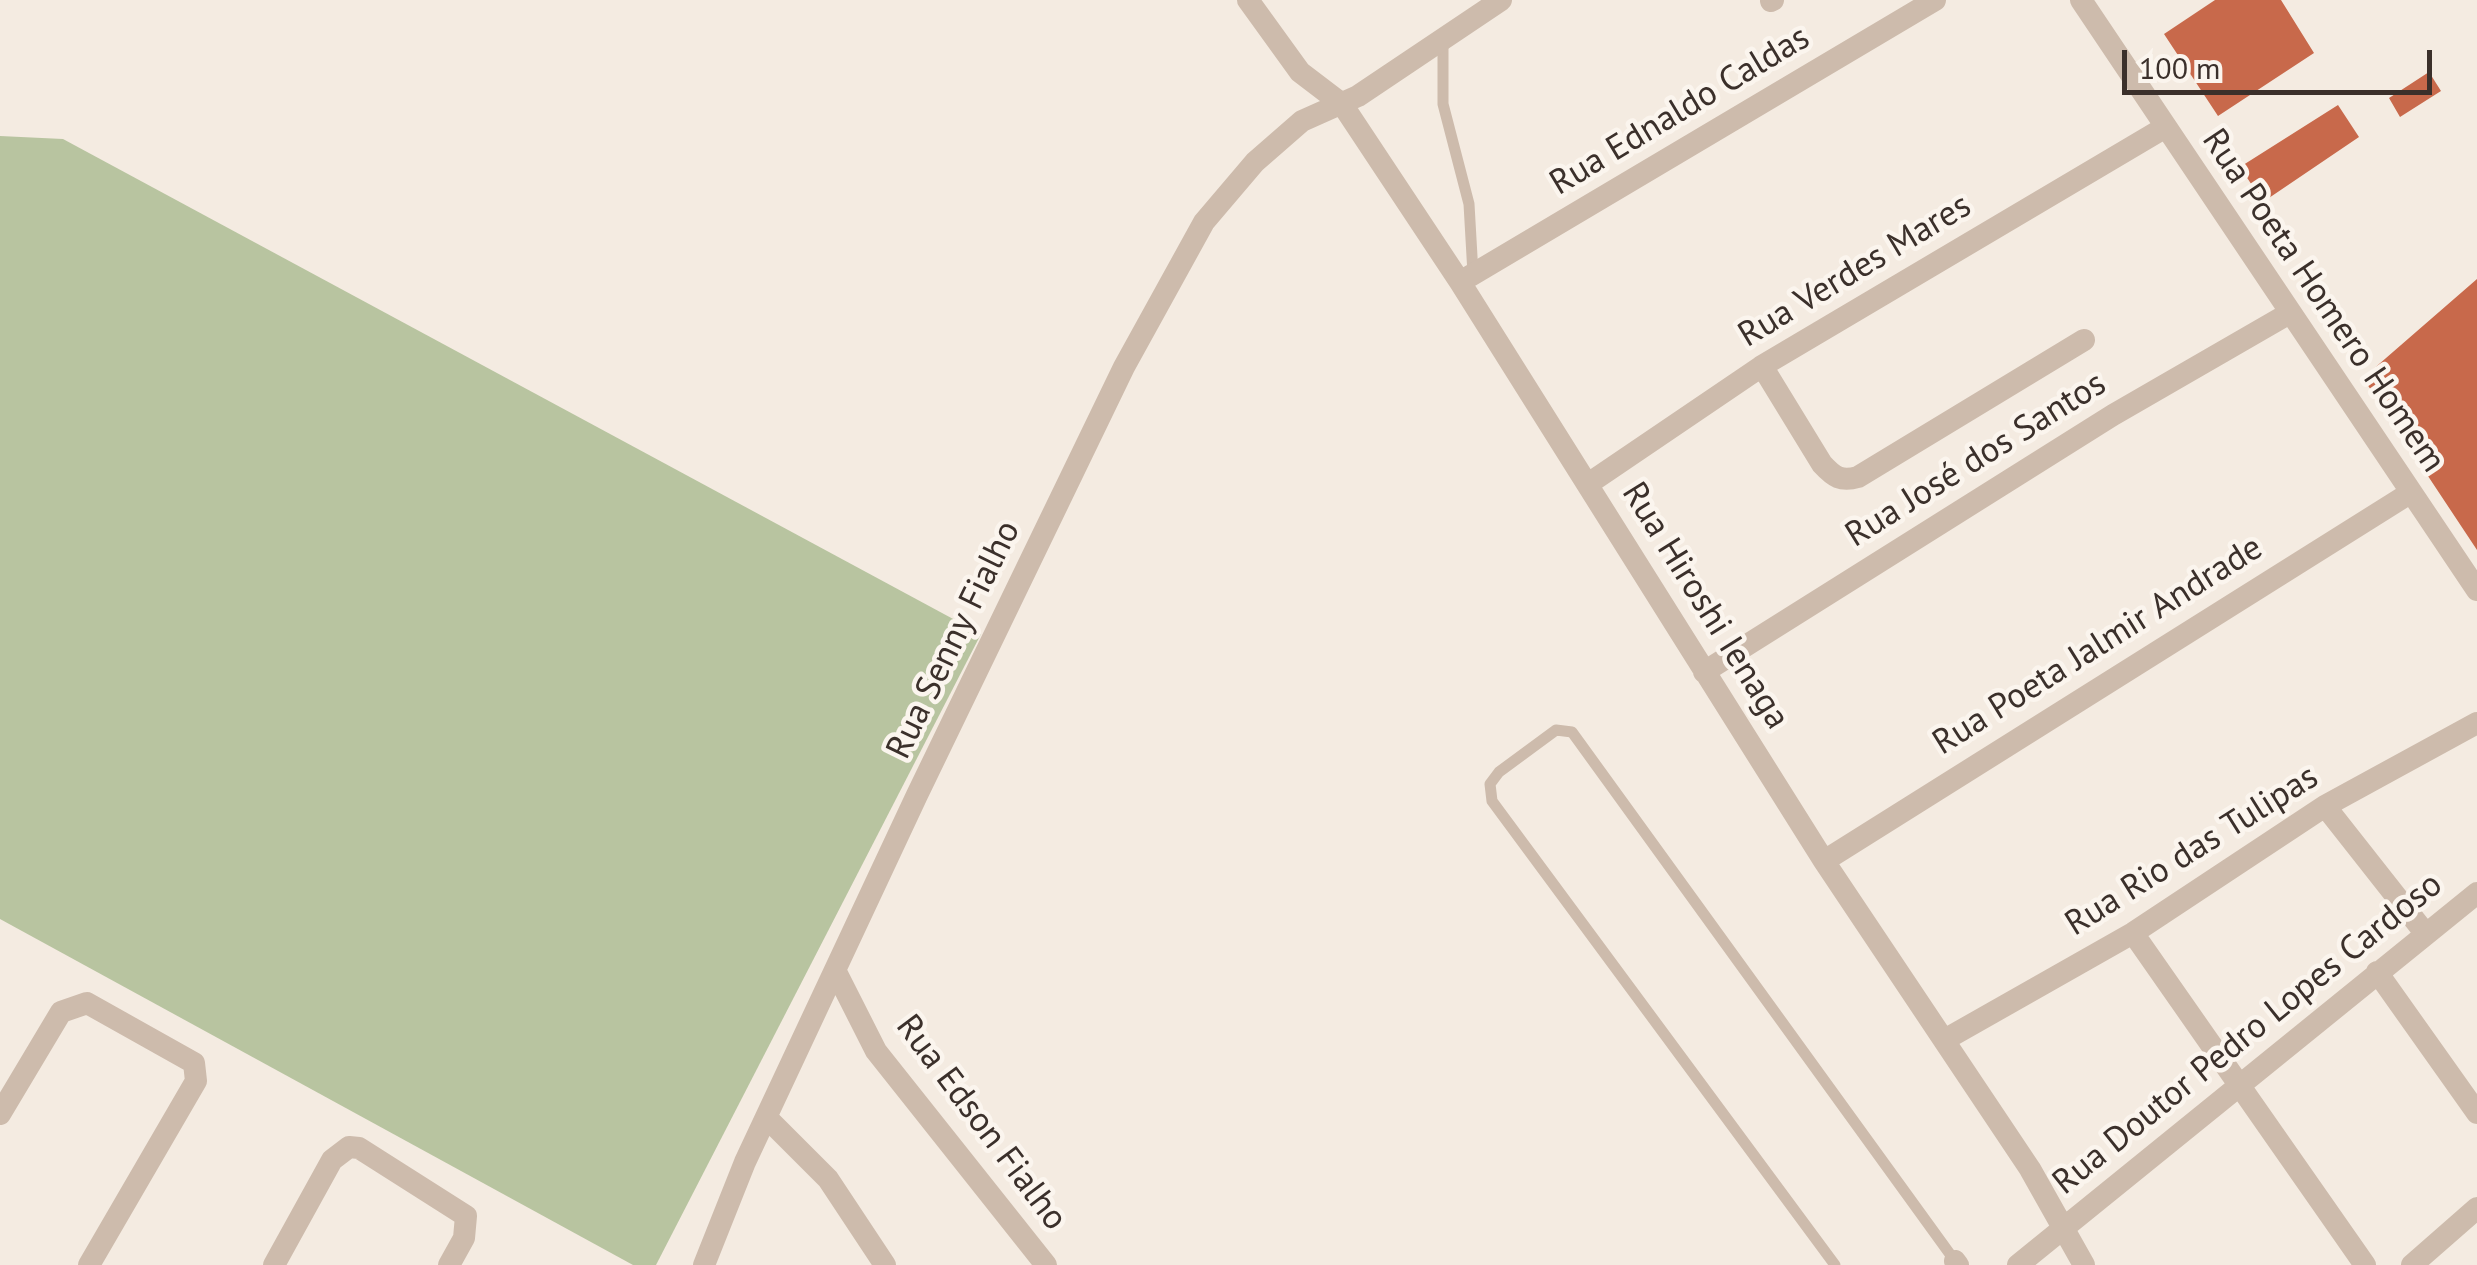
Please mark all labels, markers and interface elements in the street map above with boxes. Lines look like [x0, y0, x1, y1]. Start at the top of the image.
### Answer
street label: Rua Ednaldo Caldas [1543, 17, 1817, 205]
scale bar [2127, 30, 2437, 92]
text: 100 m [2139, 48, 2220, 87]
street label: Rua Poeta Homero Homem [2192, 121, 2454, 481]
street label: Rua Verdes Mares [1731, 185, 1979, 357]
street label: Rua José dos Santos [1838, 363, 2114, 557]
street label: Rua Hiroshi Ienaga [1612, 475, 1798, 737]
street label: Rua Senny Fialho [878, 514, 1030, 766]
street label: Rua Poeta Jalmir Andrade [1925, 527, 2271, 765]
street label: Rua Rio das Tulipas [2058, 756, 2326, 946]
street label: Rua Doutor Pedro Lopes Cardoso [2045, 864, 2451, 1204]
street label: Rua Edson Fialho [886, 1007, 1076, 1239]

